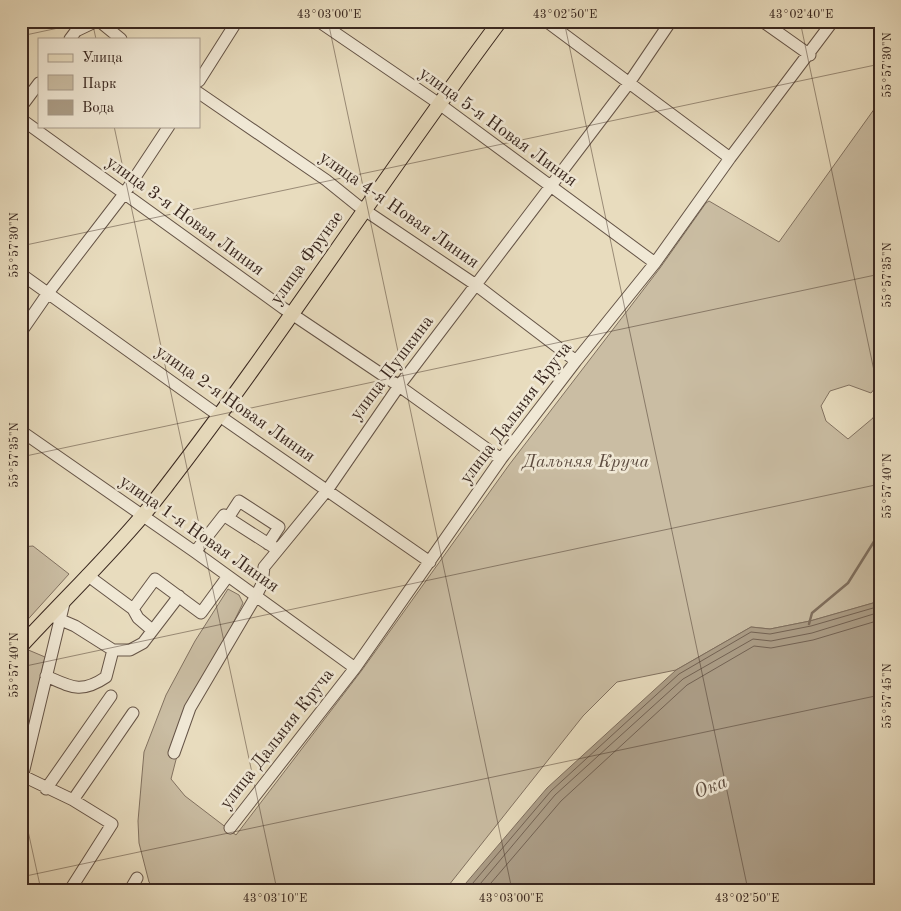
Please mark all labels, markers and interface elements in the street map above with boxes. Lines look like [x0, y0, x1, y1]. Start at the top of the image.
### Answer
text: 43°02'50"E [533, 8, 597, 21]
text: 43°03'00"E [297, 9, 361, 21]
text: 43°02'40"E [769, 9, 833, 21]
text: 55°57'30"N [881, 32, 894, 98]
legend [38, 38, 200, 128]
text: Улица [82, 51, 123, 66]
street label: улица 5-я Новая Линия [416, 64, 580, 190]
text: Парк [82, 77, 117, 92]
text: Вода [82, 101, 115, 116]
street label: улица 4-я Новая Линия [316, 148, 482, 272]
street label: улица 3-я Новая Линия [103, 153, 267, 279]
street label: улица Фрунзе [267, 208, 347, 308]
text: 55°57'30"N [8, 212, 21, 278]
text: 55°57'35"N [881, 242, 894, 308]
street label: улица Пушкина [347, 312, 437, 424]
street label: улица Дальняя Круча [457, 338, 575, 487]
street label: улица 2-я Новая Линия [152, 342, 318, 466]
text: 55°57'35"N [8, 422, 21, 488]
park label: Дальняя Круча [521, 453, 650, 471]
text: 55°57'40"N [881, 453, 894, 519]
street label: улица 1-я Новая Линия [116, 472, 282, 596]
text: 55°57'40"N [8, 632, 21, 698]
text: 55°57'45"N [881, 663, 894, 729]
street label: улица Дальняя Круча [217, 665, 337, 813]
water label: Ока [692, 773, 730, 803]
text: 43°02'50"E [715, 892, 779, 905]
text: 43°03'10"E [243, 893, 307, 905]
text: 43°03'00"E [479, 893, 543, 905]

